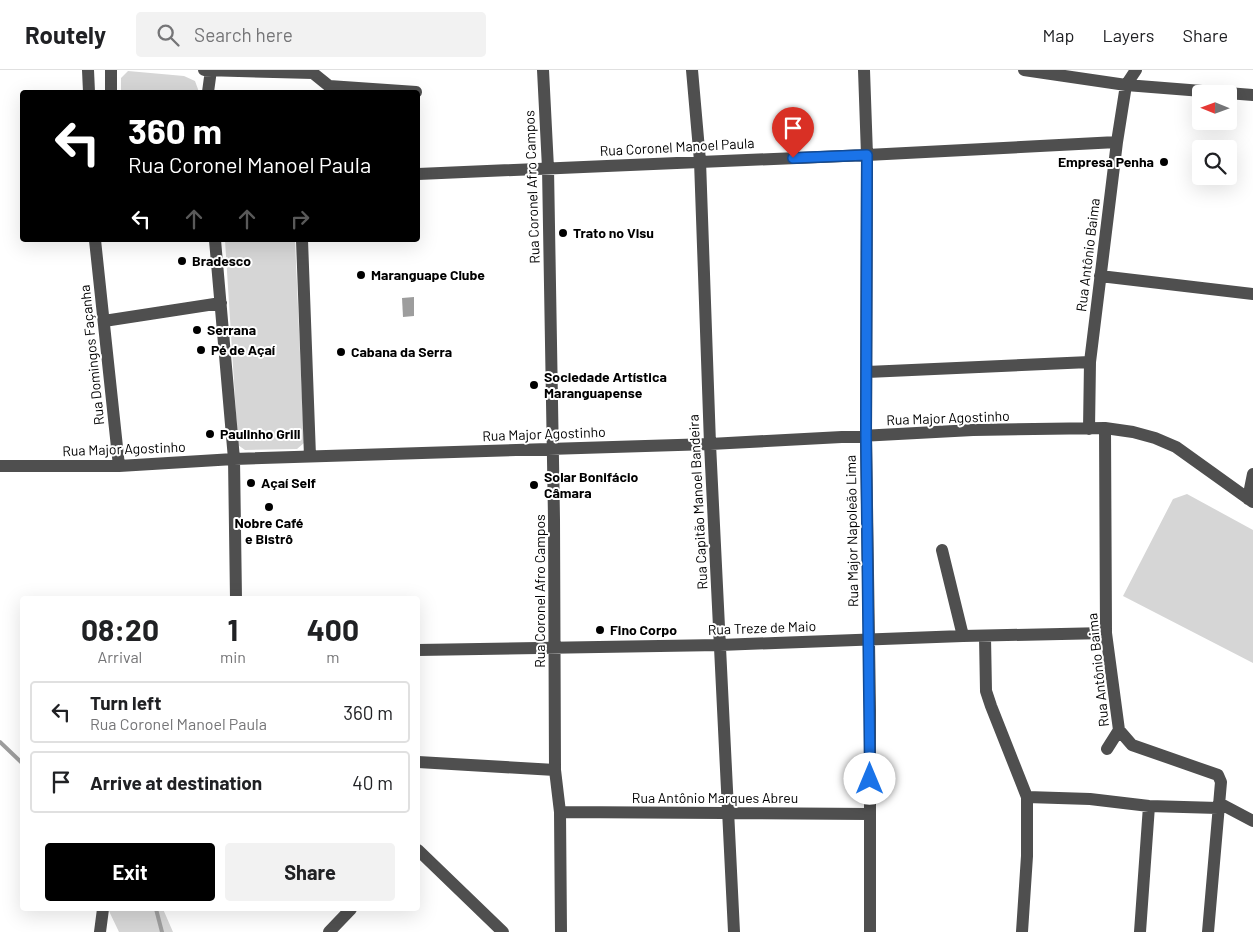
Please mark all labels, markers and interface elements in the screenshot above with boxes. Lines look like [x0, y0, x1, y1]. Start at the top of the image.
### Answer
search box [136, 12, 486, 57]
text: Routely [25, 20, 106, 49]
icon: search [154, 21, 182, 49]
text: Search here [194, 23, 293, 46]
text: Map [1042, 24, 1074, 46]
text: Layers [1102, 24, 1155, 46]
text: Share [1183, 24, 1228, 46]
north arrow [1192, 85, 1238, 130]
map controls [1192, 85, 1237, 185]
pin [772, 107, 814, 158]
text: 360 m [128, 109, 222, 151]
icon: left [45, 110, 110, 175]
street label: Rua Coronel Afro Campos [520, 110, 543, 264]
icon: arrive [779, 114, 807, 142]
street label: Rua Coronel Manoel Paula [599, 134, 755, 159]
button: search [1192, 140, 1237, 185]
text: Rua Coronel Manoel Paula [128, 151, 371, 177]
place label: Empresa Penha [1058, 153, 1154, 170]
marker: Empresa Penha [1158, 156, 1170, 168]
street label: Rua Antônio Baima [1072, 197, 1103, 313]
icon: left [127, 205, 155, 233]
icon: ahead [180, 205, 208, 233]
icon: ahead [233, 205, 261, 233]
icon: right [286, 205, 314, 233]
place label: Trato no Visu [573, 224, 654, 241]
marker: Trato no Visu [557, 227, 569, 239]
place label: Bradesco [192, 252, 251, 269]
marker: Bradesco [176, 255, 188, 267]
place label: Maranguape Clube [371, 266, 485, 283]
marker: Maranguape Clube [355, 269, 367, 281]
street label: Rua Domingos Façanha [76, 284, 107, 426]
place label: Serrana [207, 321, 256, 338]
marker: Serrana [191, 324, 203, 336]
place label: Pé de Açaí [211, 341, 276, 358]
place label: Cabana da Serra [351, 343, 452, 360]
marker: Pé de Açaí [195, 344, 207, 356]
marker: Cabana da Serra [335, 346, 347, 358]
place label: Sociedade Artística Maranguapense [544, 368, 667, 401]
marker: Sociedade Artística Maranguapense [528, 379, 540, 391]
street label: Rua Major Agostinho [886, 407, 1010, 428]
street label: Rua Capitão Manoel Bandeira [684, 414, 711, 590]
street label: Rua Major Agostinho [482, 423, 606, 444]
place label: Paulinho Grill [220, 425, 300, 442]
marker: Paulinho Grill [204, 428, 216, 440]
street label: Rua Major Agostinho [62, 438, 186, 459]
street label: Rua Major Napoleão Lima [842, 455, 861, 607]
place label: Solar Bonifácio Câmara [544, 468, 639, 501]
place label: Açaí Self [261, 474, 316, 491]
marker: Açaí Self [245, 477, 257, 489]
marker: Solar Bonifácio Câmara [528, 479, 540, 491]
marker: Nobre Café e Bistrô [263, 501, 275, 513]
place label: Nobre Café e Bistrô [235, 514, 304, 547]
street label: Rua Coronel Afro Campos [531, 514, 548, 668]
text: 08:20 [81, 611, 159, 647]
text: 1 [228, 611, 238, 647]
text: 400 [307, 611, 359, 647]
street label: Rua Antônio Baima [1083, 612, 1112, 728]
street label: Rua Treze de Maio [707, 617, 816, 638]
place label: Fino Corpo [610, 621, 677, 638]
marker: Fino Corpo [594, 624, 606, 636]
text: Arrival [98, 647, 142, 666]
text: min [220, 647, 246, 666]
text: m [326, 647, 340, 666]
text: Turn left [90, 691, 161, 714]
icon: left [47, 698, 75, 726]
text: 360 m [343, 701, 393, 724]
text: Rua Coronel Manoel Paula [90, 714, 267, 733]
position arrow [843, 752, 895, 804]
icon: arrive [47, 768, 75, 796]
text: Arrive at destination [90, 771, 262, 794]
text: 40 m [352, 771, 393, 794]
street label: Rua Antônio Marques Abreu [632, 789, 798, 806]
button: Exit [45, 843, 215, 901]
button: Share [225, 843, 395, 901]

